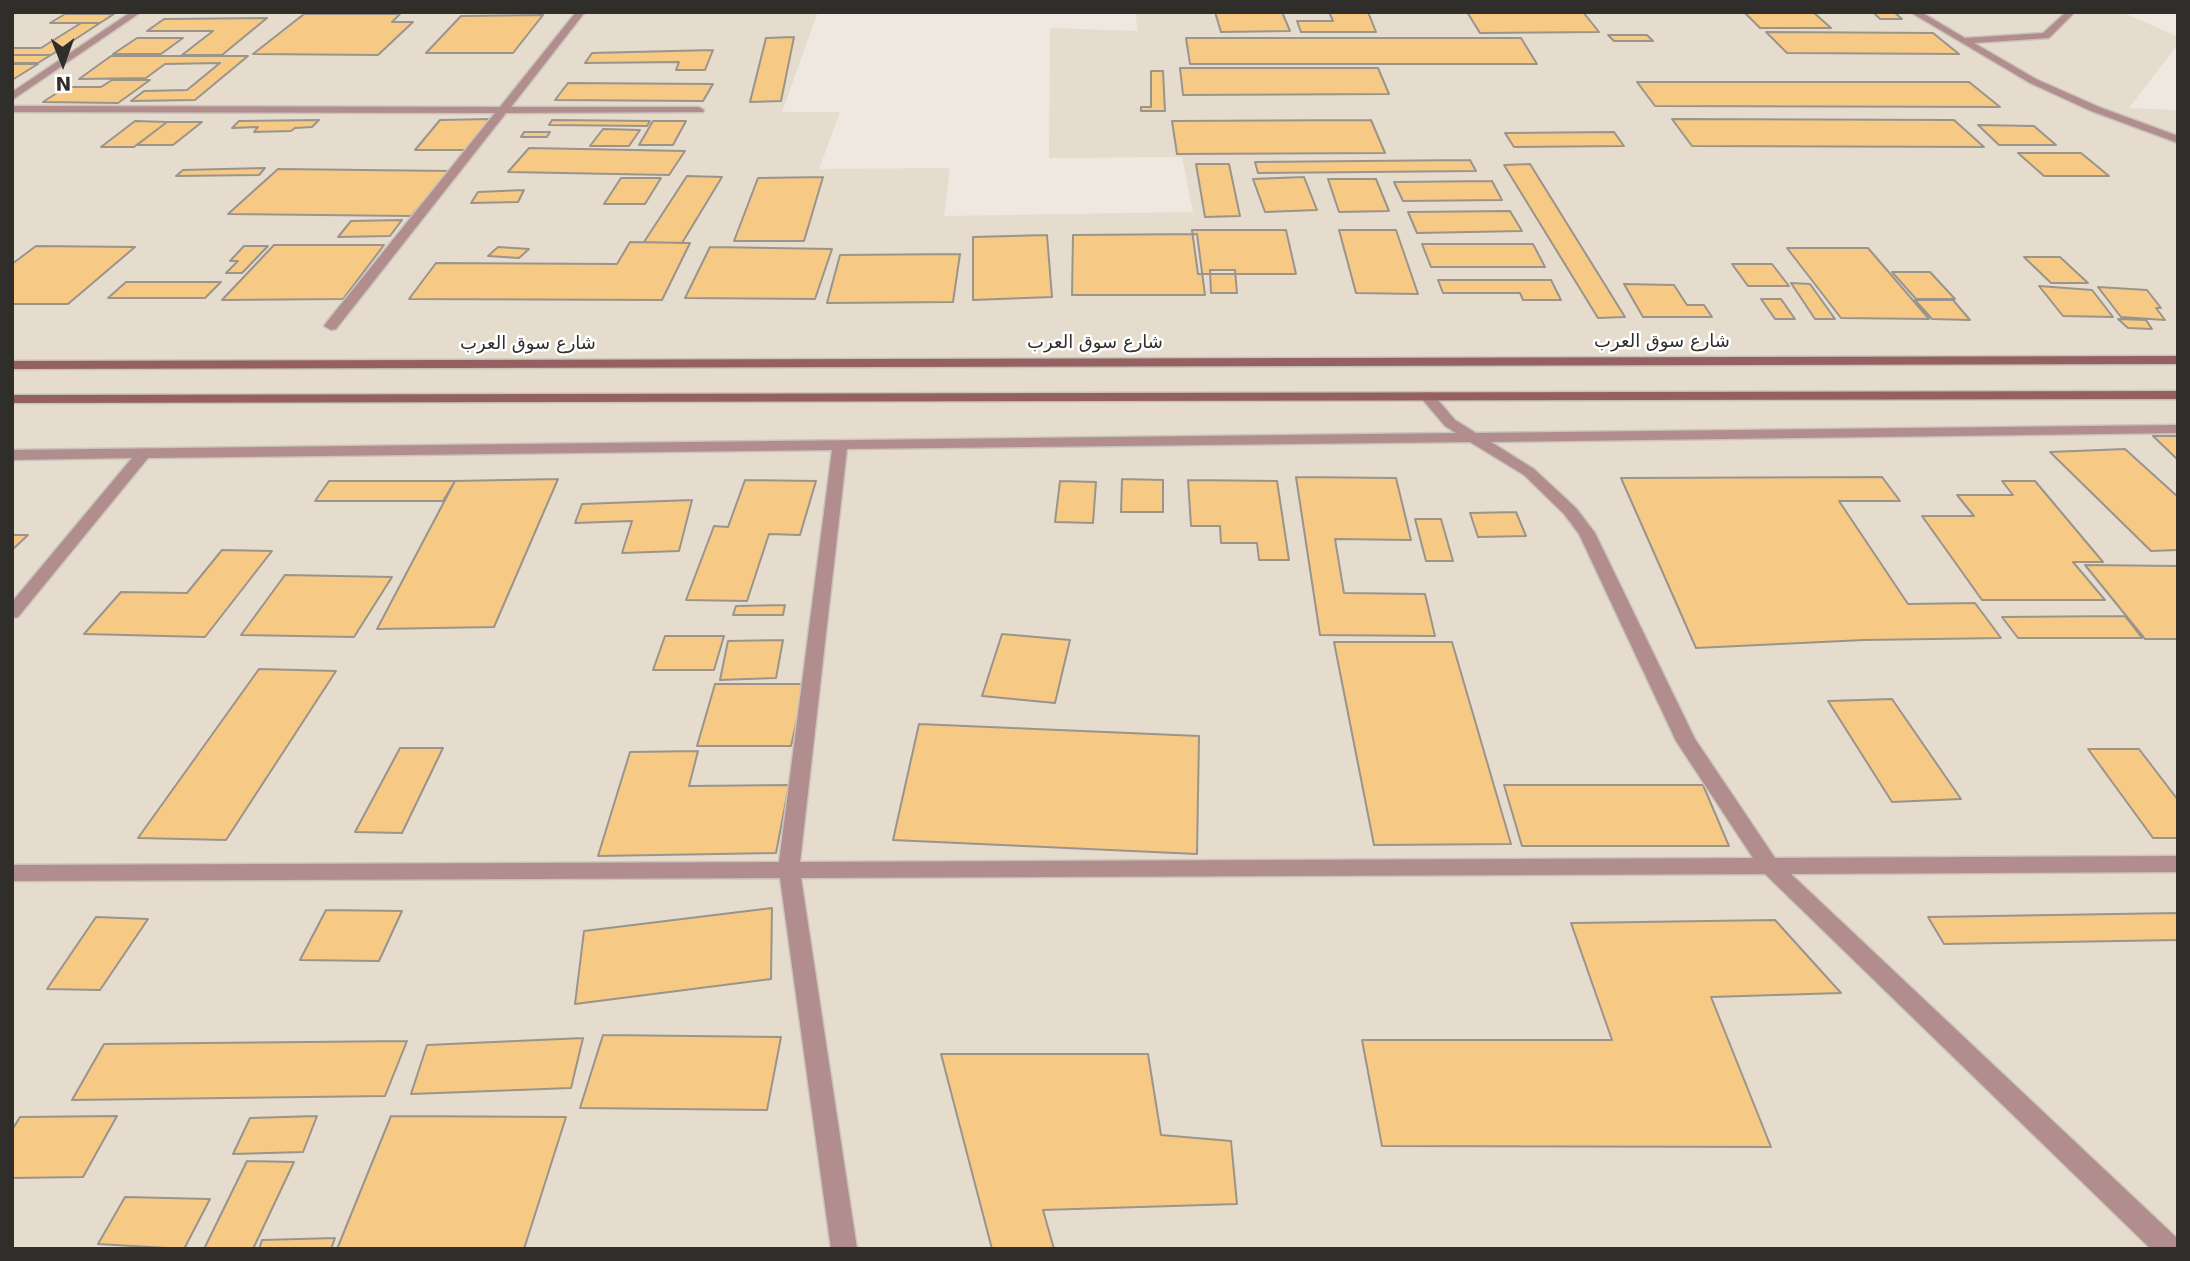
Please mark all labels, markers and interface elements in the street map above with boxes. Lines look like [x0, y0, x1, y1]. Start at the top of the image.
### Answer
north arrow [28, 28, 98, 98]
text: N [55, 73, 72, 95]
street label: شارع سوق العرب [1594, 331, 1730, 353]
street label: شارع سوق العرب [1027, 332, 1163, 354]
street label: شارع سوق العرب [460, 333, 596, 355]

